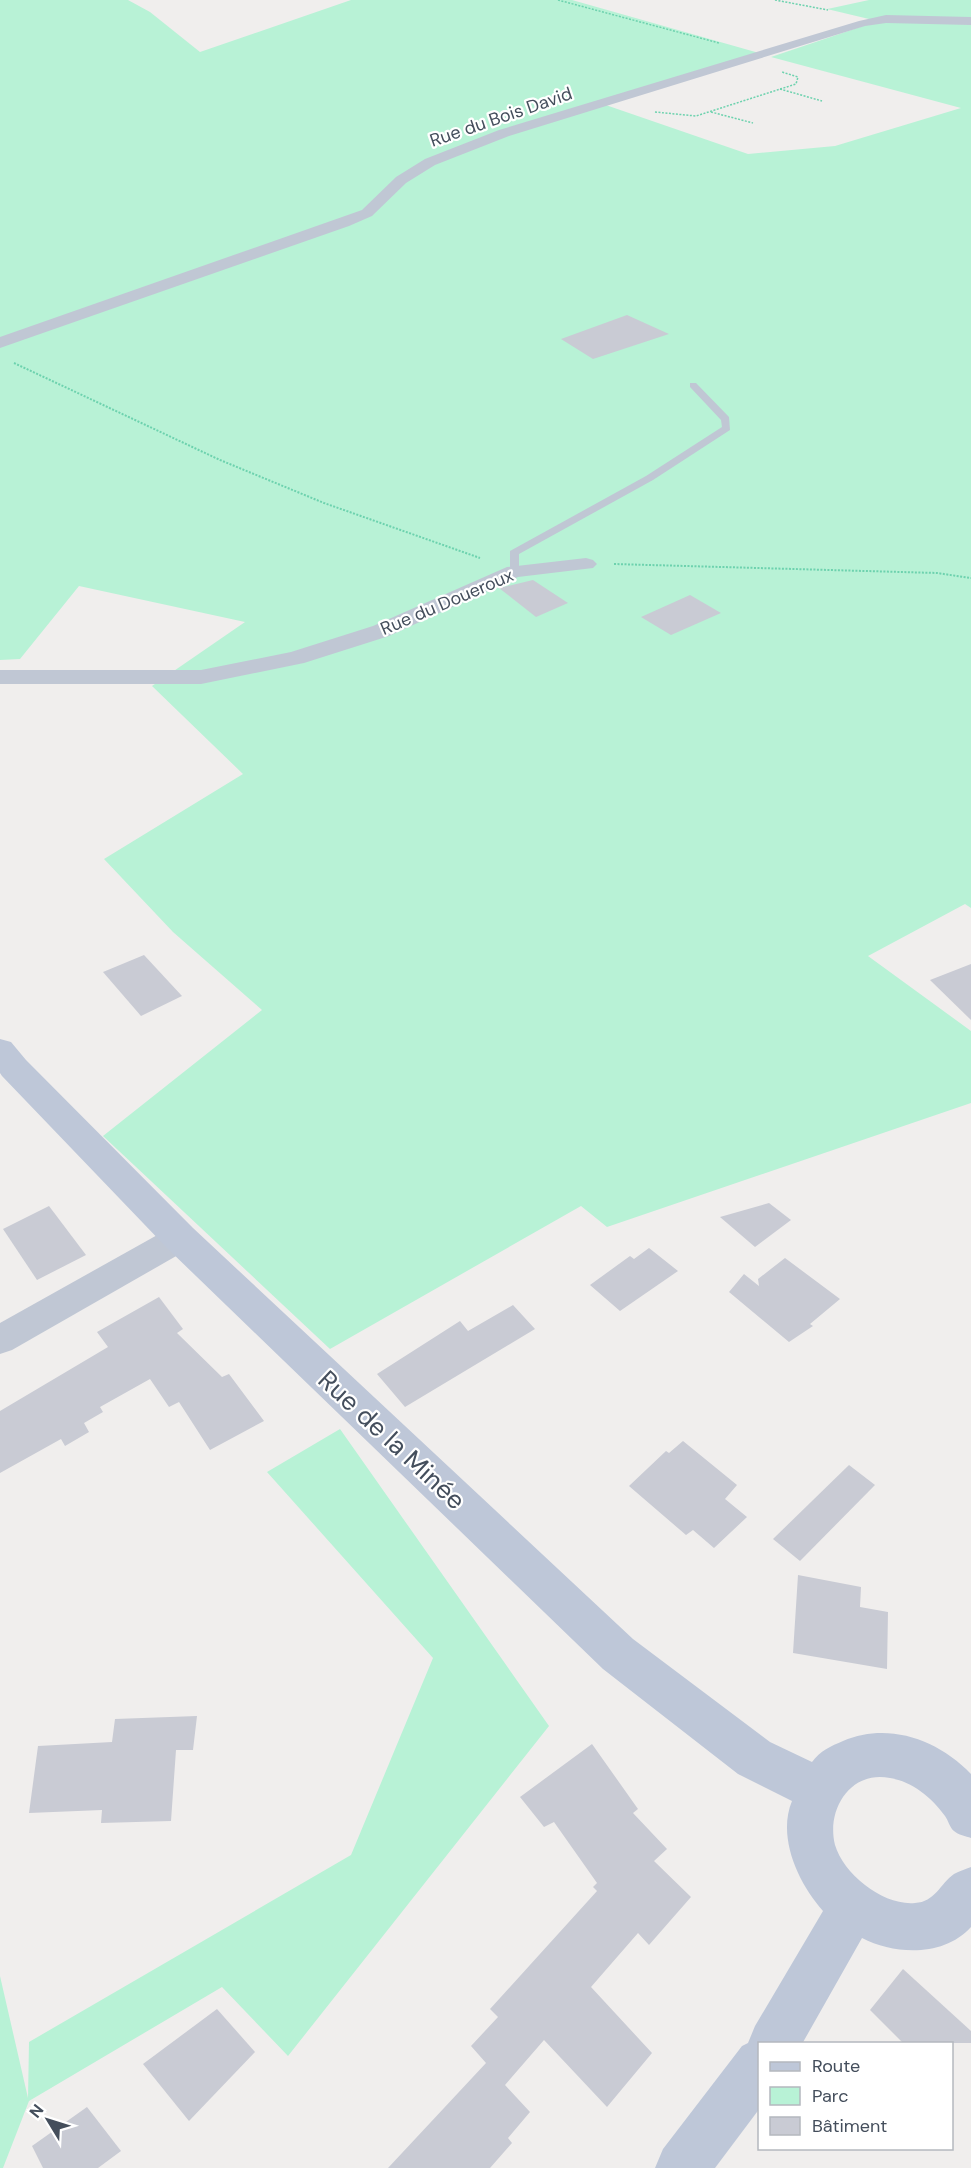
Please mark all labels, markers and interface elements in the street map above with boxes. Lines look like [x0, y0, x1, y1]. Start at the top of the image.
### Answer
street label: Rue du Bois David [427, 81, 575, 153]
street label: Rue du Doueroux [377, 563, 517, 641]
street label: Rue de la Minée [311, 1363, 473, 1517]
legend [758, 2042, 953, 2150]
text: Route [812, 2054, 860, 2078]
text: Parc [812, 2084, 848, 2108]
north arrow [18, 2090, 78, 2150]
text: N [25, 2100, 48, 2122]
text: Bâtiment [812, 2114, 887, 2138]

